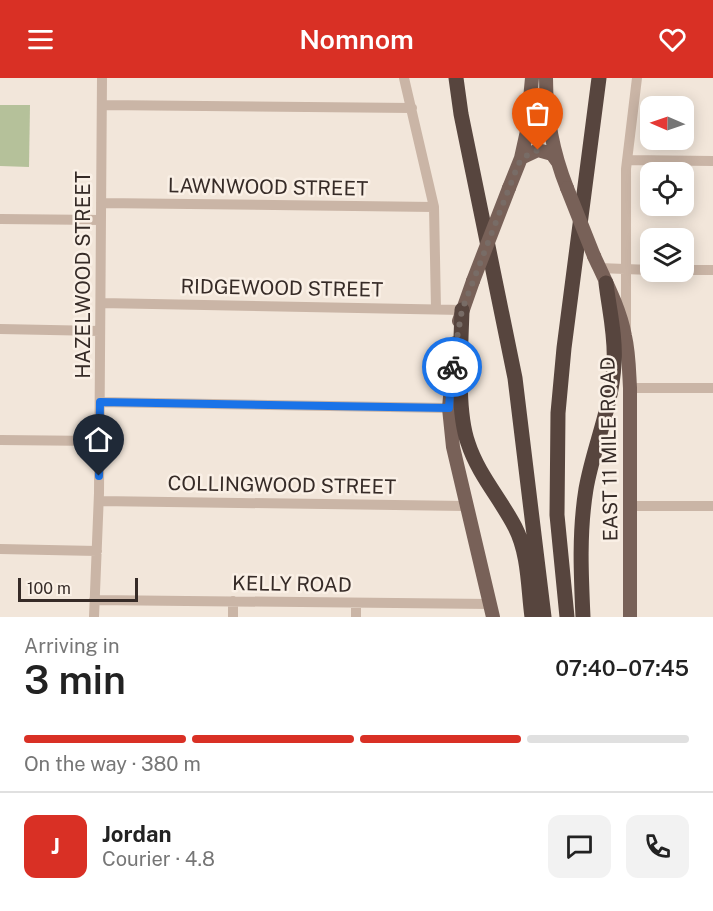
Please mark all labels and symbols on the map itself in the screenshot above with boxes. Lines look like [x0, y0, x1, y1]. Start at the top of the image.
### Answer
pin [512, 88, 563, 150]
north arrow [640, 96, 694, 150]
street label: HAZELWOOD STREET [71, 171, 95, 379]
street label: LAWNWOOD STREET [168, 173, 368, 201]
street label: RIDGEWOOD STREET [180, 274, 384, 302]
courier [422, 337, 482, 397]
street label: EAST 11 MILE ROAD [595, 356, 623, 542]
pin [73, 414, 124, 476]
street label: COLLINGWOOD STREET [167, 471, 397, 499]
street label: KELLY ROAD [232, 571, 352, 597]
scale bar [18, 575, 138, 602]

